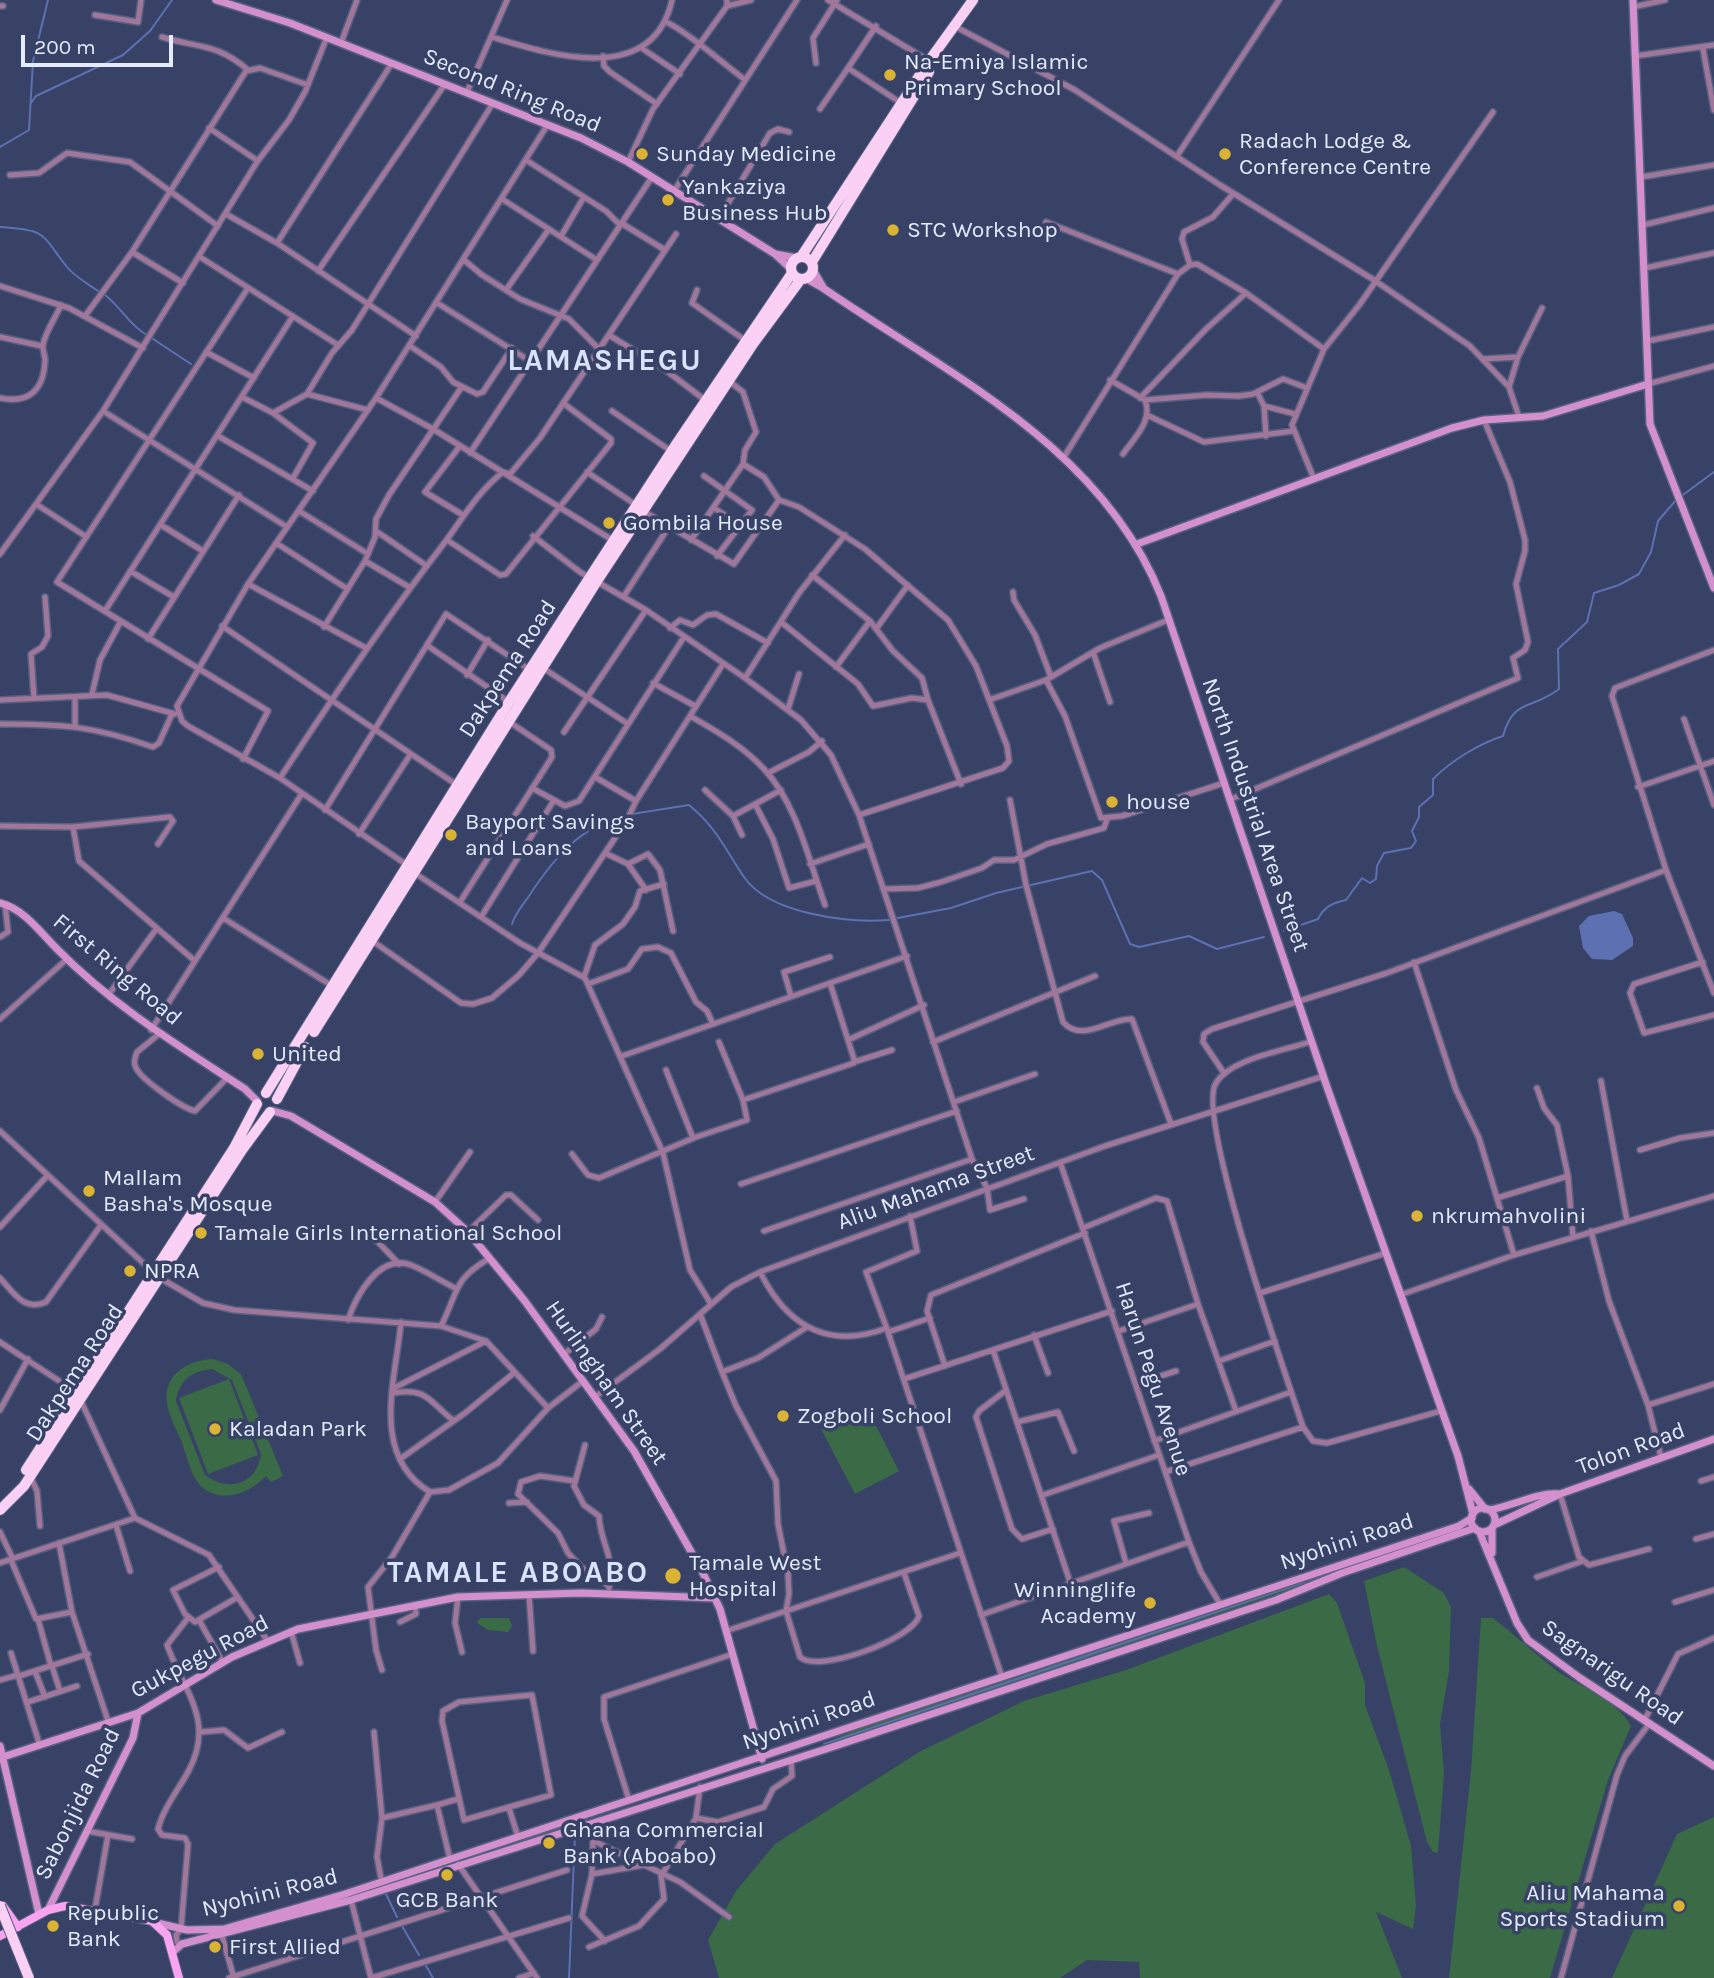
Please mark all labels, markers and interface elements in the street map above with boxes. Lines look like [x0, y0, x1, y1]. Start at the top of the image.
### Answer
scale bar [24, 21, 177, 65]
text: 200 m [34, 35, 96, 59]
street label: Second Ring Road [419, 43, 605, 139]
place label: Na-Emiya Islamic Primary School [904, 48, 1088, 102]
marker: Na-Emiya Islamic Primary School [882, 67, 898, 83]
place label: Radach Lodge & Conference Centre [1239, 127, 1431, 181]
place label: Sunday Medicine [656, 140, 836, 168]
marker: Sunday Medicine [634, 146, 650, 162]
marker: Radach Lodge & Conference Centre [1217, 146, 1233, 162]
place label: Yankaziya Business Hub [682, 173, 827, 227]
marker: Yankaziya Business Hub [660, 192, 676, 208]
place label: STC Workshop [907, 216, 1058, 244]
marker: STC Workshop [885, 222, 901, 238]
district label: LAMASHEGU [508, 343, 702, 379]
place label: Gombila House [623, 509, 783, 537]
marker: Gombila House [601, 515, 617, 531]
street label: Dakpema Road [453, 595, 563, 743]
street label: North Industrial Area Street [1195, 675, 1315, 955]
place label: house [1126, 788, 1190, 816]
marker: house [1104, 794, 1120, 810]
place label: Bayport Savings and Loans [465, 808, 635, 862]
marker: Bayport Savings and Loans [443, 827, 459, 843]
street label: First Ring Road [47, 908, 187, 1032]
place label: United [272, 1040, 342, 1068]
marker: United [250, 1046, 266, 1062]
street label: Aliu Mahama Street [834, 1140, 1038, 1236]
place label: Mallam Basha's Mosque [103, 1164, 273, 1218]
marker: Mallam Basha's Mosque [81, 1183, 97, 1199]
place label: nkrumahvolini [1431, 1202, 1586, 1230]
marker: nkrumahvolini [1409, 1208, 1425, 1224]
place label: Tamale Girls International School [215, 1219, 562, 1247]
marker: Tamale Girls International School [193, 1225, 209, 1241]
place label: NPRA [144, 1257, 200, 1285]
marker: NPRA [122, 1263, 138, 1279]
street label: Harun Pegu Avenue [1109, 1279, 1197, 1479]
street label: Hurlingham Street [539, 1295, 673, 1471]
street label: Dakpema Road [20, 1299, 130, 1447]
place label: Zogboli School [797, 1402, 952, 1430]
marker: Zogboli School [775, 1408, 791, 1424]
place label: Kaladan Park [229, 1415, 367, 1443]
street label: Tolon Road [1573, 1417, 1689, 1481]
marker: Kaladan Park [207, 1421, 223, 1437]
street label: Nyohini Road [1277, 1507, 1417, 1577]
place label: Tamale West Hospital [689, 1549, 821, 1603]
district label: TAMALE ABOABO [389, 1555, 647, 1591]
marker: Tamale West Hospital [663, 1566, 683, 1586]
place label: Winninglife Academy [1014, 1576, 1136, 1630]
marker: Winninglife Academy [1142, 1595, 1158, 1611]
street label: Gukpegu Road [126, 1609, 274, 1705]
street label: Sagnarigu Road [1536, 1614, 1688, 1732]
street label: Nyohini Road [739, 1685, 879, 1757]
street label: Sabonjida Road [29, 1724, 127, 1884]
place label: Ghana Commercial Bank (Aboabo) [563, 1816, 764, 1870]
marker: Ghana Commercial Bank (Aboabo) [541, 1835, 557, 1851]
street label: Nyohini Road [199, 1863, 341, 1923]
marker: GCB Bank [439, 1867, 455, 1883]
place label: Aliu Mahama Sports Stadium [1499, 1879, 1665, 1933]
place label: GCB Bank [396, 1886, 498, 1914]
marker: Aliu Mahama Sports Stadium [1671, 1898, 1687, 1914]
place label: Republic Bank [67, 1899, 159, 1953]
marker: Republic Bank [45, 1918, 61, 1934]
place label: First Allied [229, 1933, 341, 1961]
marker: First Allied [207, 1939, 223, 1955]

